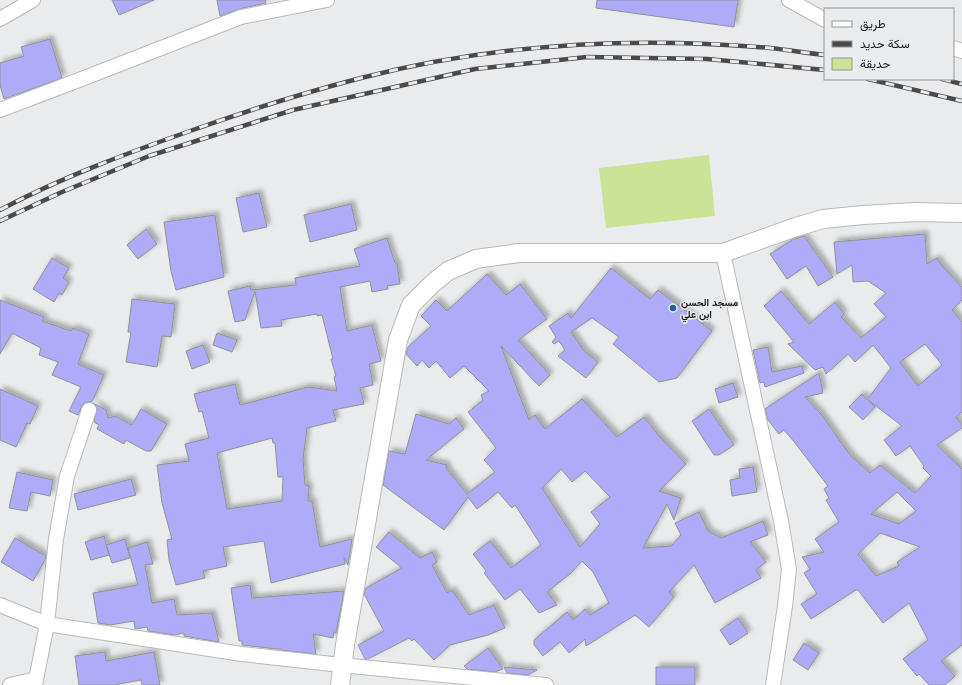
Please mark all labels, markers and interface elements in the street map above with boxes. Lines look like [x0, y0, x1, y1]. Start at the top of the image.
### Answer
legend [824, 8, 954, 80]
text: طريق [860, 16, 886, 32]
text: سكة حديد [860, 36, 910, 51]
text: حديقة [860, 56, 890, 71]
place label: مسجد الحسن ابن علي [681, 296, 739, 323]
marker: مسجد الحسن ابن علي [668, 303, 678, 313]

